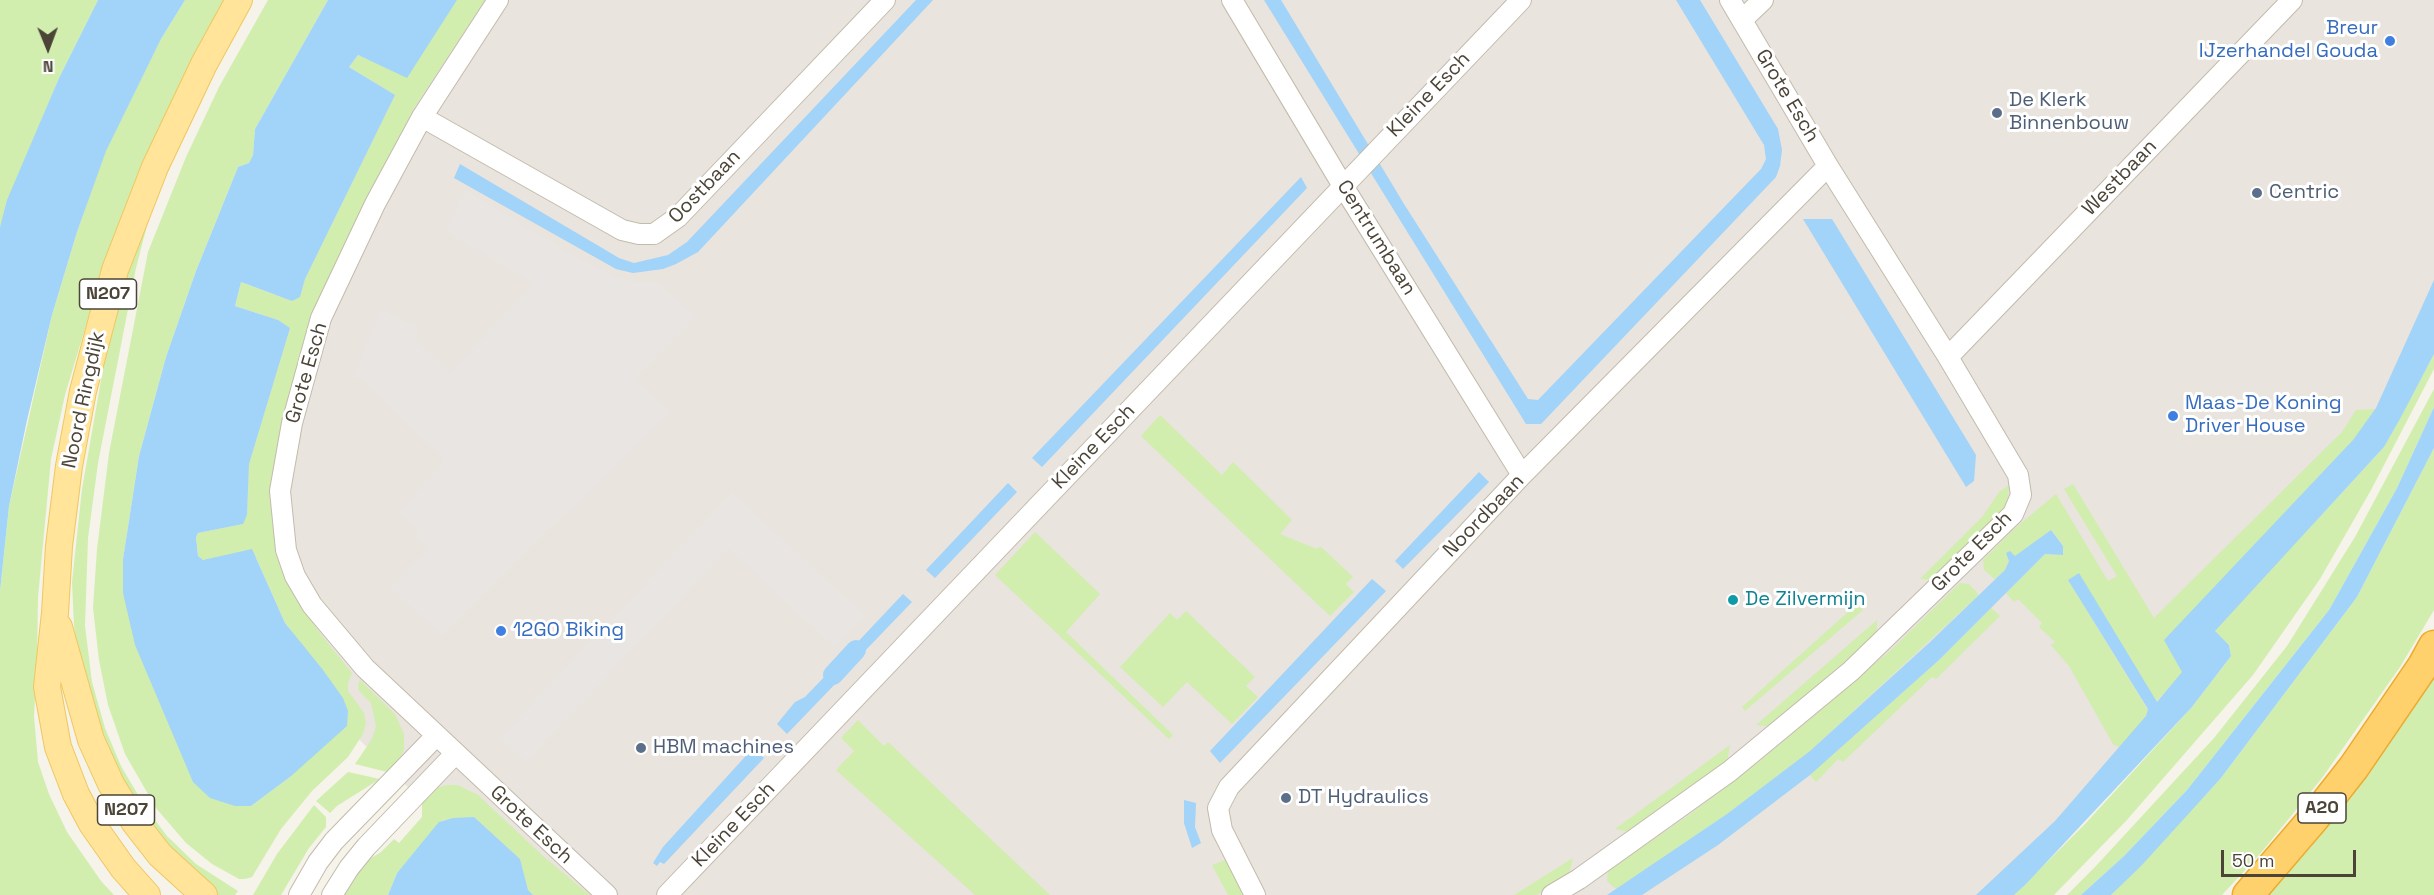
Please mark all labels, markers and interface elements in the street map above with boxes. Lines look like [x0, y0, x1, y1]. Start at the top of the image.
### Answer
place label: Breur IJzerhandel Gouda [2199, 17, 2378, 64]
north arrow [18, 18, 78, 78]
marker: Breur IJzerhandel Gouda [2383, 34, 2397, 48]
street label: Grote Esch [1750, 45, 1824, 147]
street label: Kleine Esch [1382, 47, 1476, 143]
text: N [43, 56, 54, 77]
place label: De Klerk Binnenbouw [2009, 89, 2129, 136]
marker: De Klerk Binnenbouw [1990, 106, 2004, 120]
street label: Westbaan [2078, 135, 2162, 221]
street label: Oostbaan [664, 145, 746, 229]
street label: Centrumbaan [1331, 176, 1421, 300]
place label: Centric [2269, 181, 2339, 205]
marker: Centric [2250, 186, 2264, 200]
road number: N207 [80, 279, 136, 309]
street label: Grote Esch [281, 320, 333, 426]
street label: Noord Ringdijk [58, 329, 110, 471]
place label: Maas-De Koning Driver House [2185, 392, 2342, 439]
street label: Kleine Esch [1047, 399, 1141, 495]
marker: Maas-De Koning Driver House [2166, 409, 2180, 423]
street label: Noordbaan [1438, 469, 1530, 563]
street label: Grote Esch [1927, 507, 2017, 597]
place label: De Zilvermijn [1745, 588, 1866, 612]
marker: De Zilvermijn [1726, 593, 1740, 607]
place label: 12GO Biking [513, 619, 624, 643]
marker: 12GO Biking [494, 624, 508, 638]
place label: HBM machines [653, 736, 794, 760]
marker: HBM machines [634, 741, 648, 755]
street label: Kleine Esch [687, 777, 781, 873]
street label: Grote Esch [485, 781, 577, 869]
place label: DT Hydraulics [1298, 786, 1429, 810]
marker: DT Hydraulics [1279, 791, 1293, 805]
road number: A20 [2298, 793, 2346, 823]
road number: N207 [98, 795, 154, 825]
scale bar [2224, 838, 2359, 876]
text: 50 m [2232, 849, 2274, 872]

